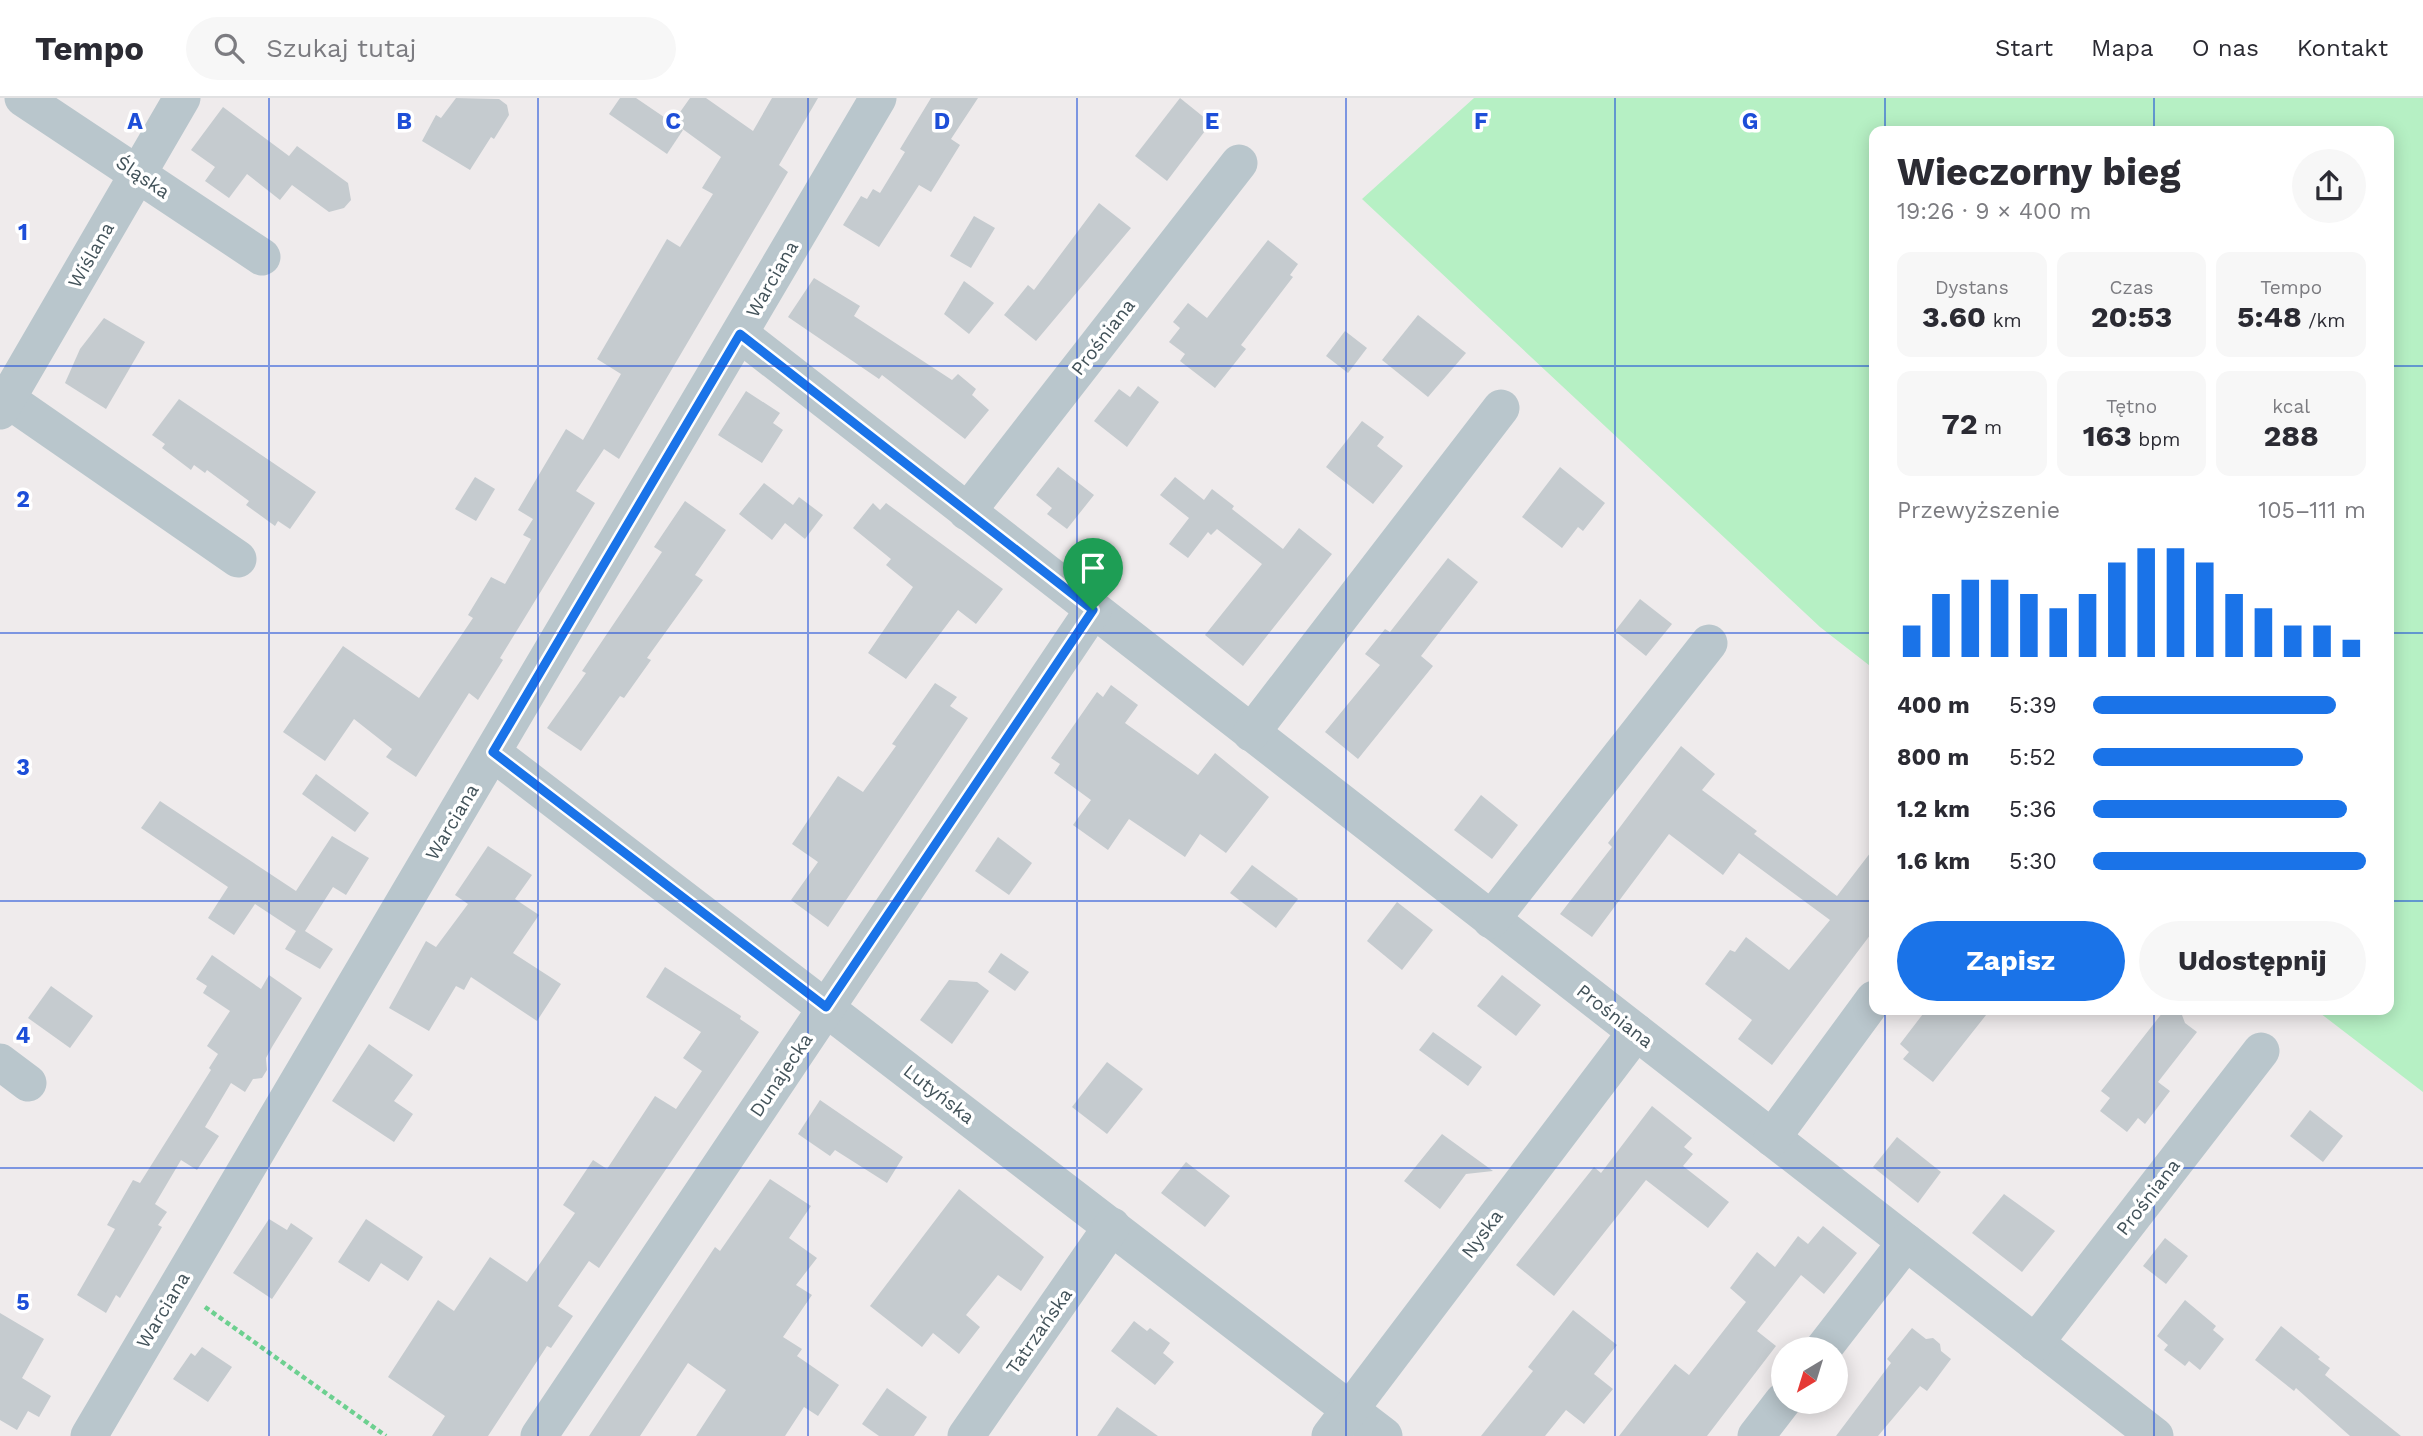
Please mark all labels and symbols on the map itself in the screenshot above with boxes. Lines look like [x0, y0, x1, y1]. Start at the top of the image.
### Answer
text: A [127, 108, 143, 135]
text: B [396, 108, 412, 135]
text: C [665, 108, 681, 135]
text: D [934, 108, 950, 135]
text: E [1205, 108, 1219, 135]
text: F [1474, 108, 1488, 135]
text: G [1742, 108, 1758, 135]
street label: Śląska [112, 151, 175, 203]
street label: Wiślana [63, 218, 119, 292]
text: 1 [18, 219, 28, 246]
street label: Warciana [741, 236, 803, 321]
street label: Prośniana [1066, 294, 1140, 380]
text: 2 [16, 486, 30, 513]
pin [1063, 538, 1123, 610]
text: 3 [16, 754, 30, 781]
street label: Warciana [420, 780, 484, 864]
street label: Prośniana [1572, 979, 1658, 1053]
text: 4 [16, 1022, 31, 1049]
street label: Dunajecka [745, 1029, 817, 1121]
street label: Lutyńska [899, 1059, 979, 1129]
street label: Prośniana [2111, 1154, 2185, 1240]
street label: Nyska [1456, 1205, 1508, 1263]
street label: Warciana [131, 1268, 195, 1352]
street label: Tatrzańska [1001, 1283, 1077, 1378]
text: 5 [16, 1289, 30, 1316]
north arrow [1771, 1337, 1848, 1414]

